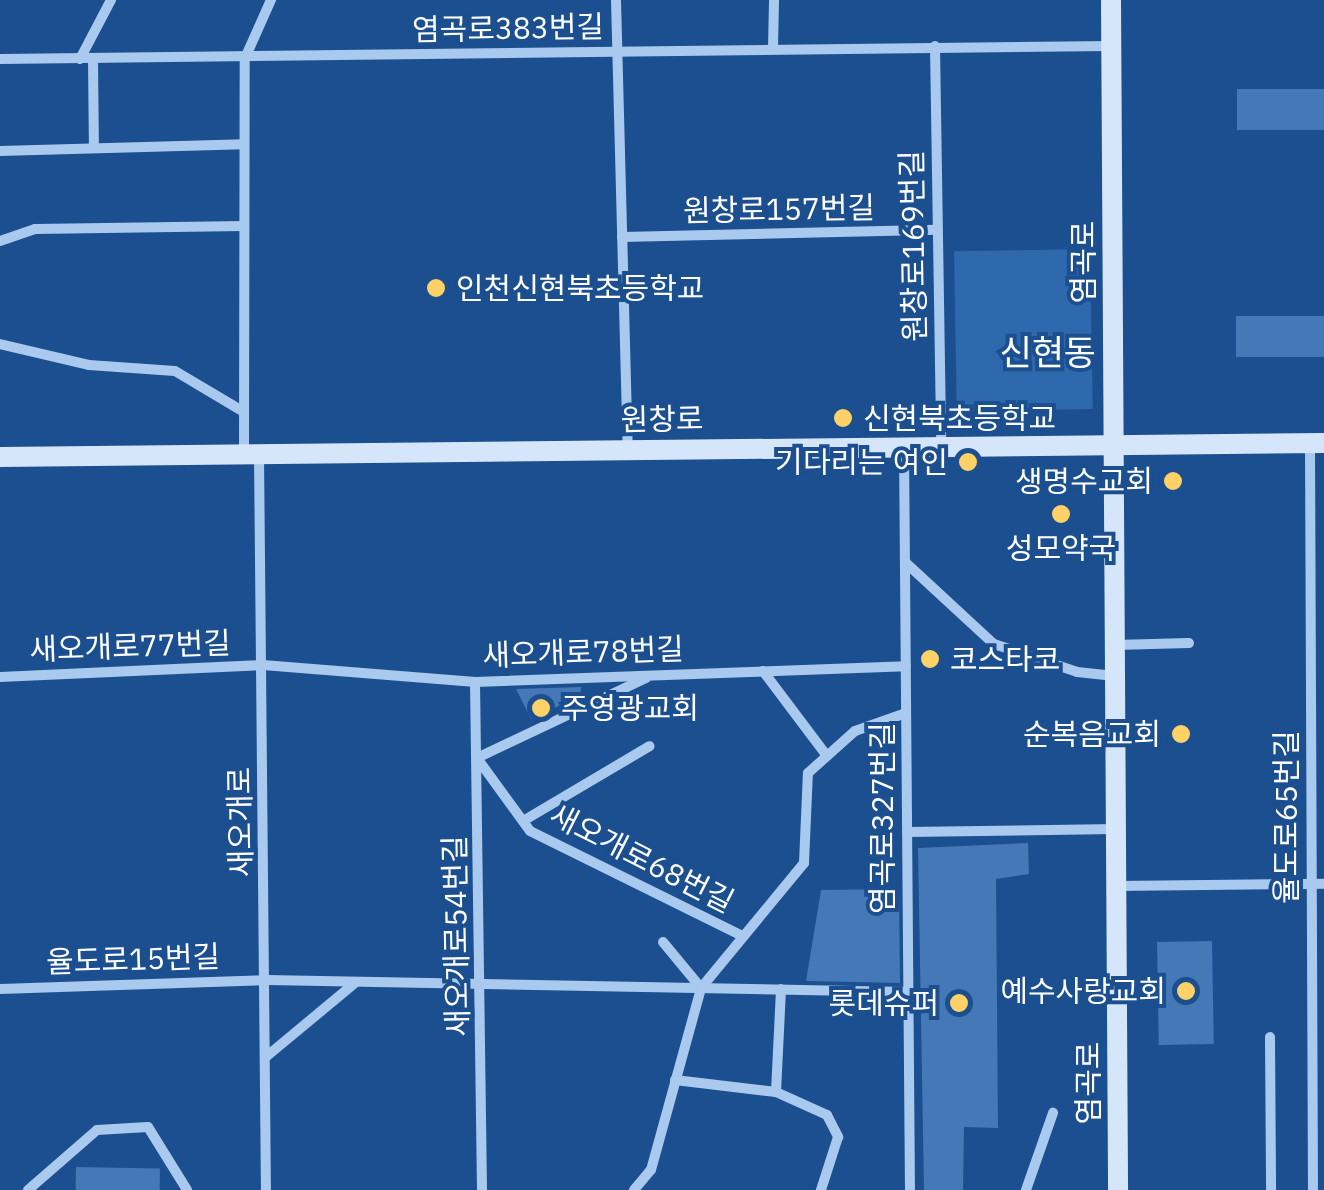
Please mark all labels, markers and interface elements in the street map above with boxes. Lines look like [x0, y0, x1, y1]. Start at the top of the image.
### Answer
street label: 염곡로383번길 [412, 8, 604, 48]
street label: 원창로169번길 [893, 150, 933, 342]
street label: 원창로157번길 [683, 189, 875, 229]
street label: 염곡로 [1065, 221, 1101, 303]
place label: 인천신현북초등학교 [456, 270, 704, 306]
marker: 인천신현북초등학교 [425, 277, 447, 299]
district label: 신현동 [1000, 331, 1096, 373]
street label: 원창로 [620, 400, 704, 438]
place label: 신현북초등학교 [863, 400, 1056, 436]
marker: 신현북초등학교 [832, 407, 854, 429]
place label: 기다리는 여인 [775, 444, 948, 480]
marker: 기다리는 여인 [957, 451, 979, 473]
place label: 생명수교회 [1015, 463, 1153, 499]
marker: 생명수교회 [1162, 470, 1184, 492]
marker: 성모약국 [1050, 503, 1072, 525]
place label: 성모약국 [1006, 530, 1116, 566]
street label: 새오개로77번길 [29, 624, 231, 668]
street label: 새오개로78번길 [482, 630, 684, 674]
place label: 코스타코 [950, 641, 1060, 677]
marker: 코스타코 [919, 648, 941, 670]
place label: 주영광교회 [561, 690, 699, 726]
marker: 주영광교회 [530, 697, 552, 719]
place label: 순복음교회 [1023, 716, 1161, 752]
street label: 염곡로327번길 [864, 722, 900, 914]
marker: 순복음교회 [1170, 723, 1192, 745]
street label: 율도로65번길 [1268, 730, 1304, 904]
street label: 새오개로 [221, 766, 259, 878]
street label: 새오개로68번길 [544, 796, 740, 920]
street label: 새오개로54번길 [436, 835, 476, 1037]
street label: 율도로15번길 [45, 938, 221, 980]
place label: 예수사랑교회 [1000, 973, 1166, 1009]
marker: 예수사랑교회 [1175, 980, 1197, 1002]
place label: 롯데슈퍼 [829, 985, 939, 1021]
marker: 롯데슈퍼 [948, 992, 970, 1014]
street label: 염곡로 [1070, 1042, 1106, 1124]

